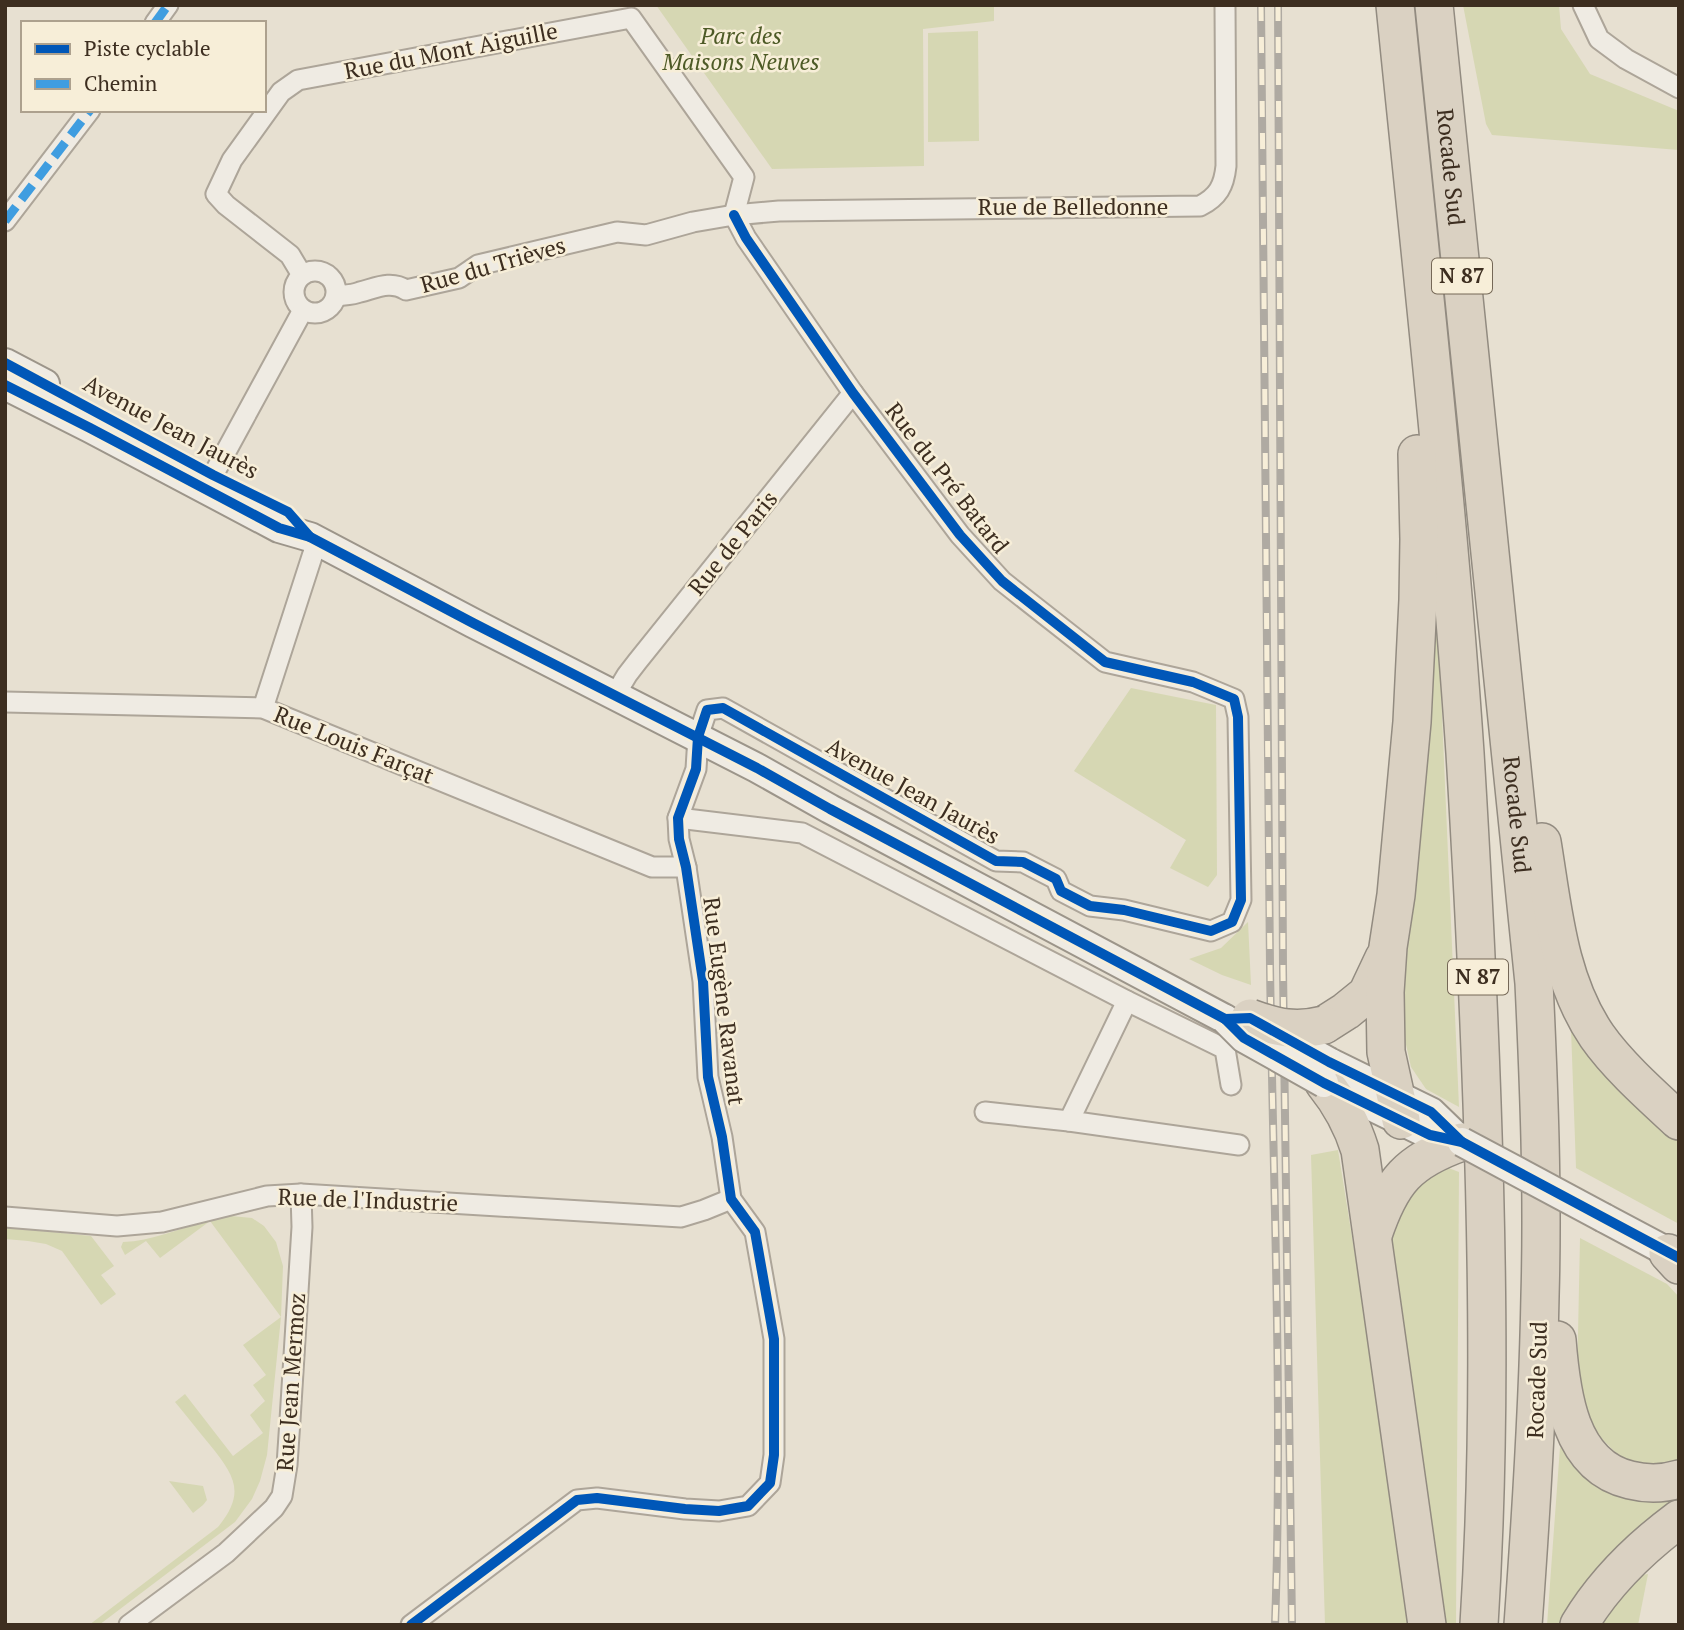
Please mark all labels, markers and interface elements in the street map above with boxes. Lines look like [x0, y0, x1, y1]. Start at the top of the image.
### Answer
street label: Rue du Mont Aiguille [342, 15, 560, 86]
park label: Parc des Maisons Neuves [661, 20, 820, 77]
legend [21, 21, 266, 112]
text: Piste cyclable [84, 34, 210, 62]
text: Chemin [84, 69, 158, 97]
street label: Rocade Sud [1430, 107, 1472, 227]
street label: Rue de Belledonne [978, 191, 1168, 222]
street label: Rue du Trièves [417, 229, 569, 300]
road number: N 87 [1432, 258, 1492, 294]
street label: Avenue Jean Jaurès [78, 367, 264, 486]
street label: Rue du Pré Batard [879, 396, 1016, 560]
street label: Rue de Paris [681, 484, 784, 601]
street label: Rue Louis Farçat [270, 698, 439, 791]
street label: Avenue Jean Jaurès [821, 730, 1006, 851]
street label: Rocade Sud [1496, 755, 1539, 875]
street label: Rue Eugène Ravanat [696, 895, 753, 1107]
road number: N 87 [1448, 960, 1508, 995]
street label: Rue de l'Industrie [277, 1181, 459, 1218]
street label: Rue Jean Mermoz [269, 1292, 312, 1472]
street label: Rocade Sud [1519, 1321, 1554, 1439]

